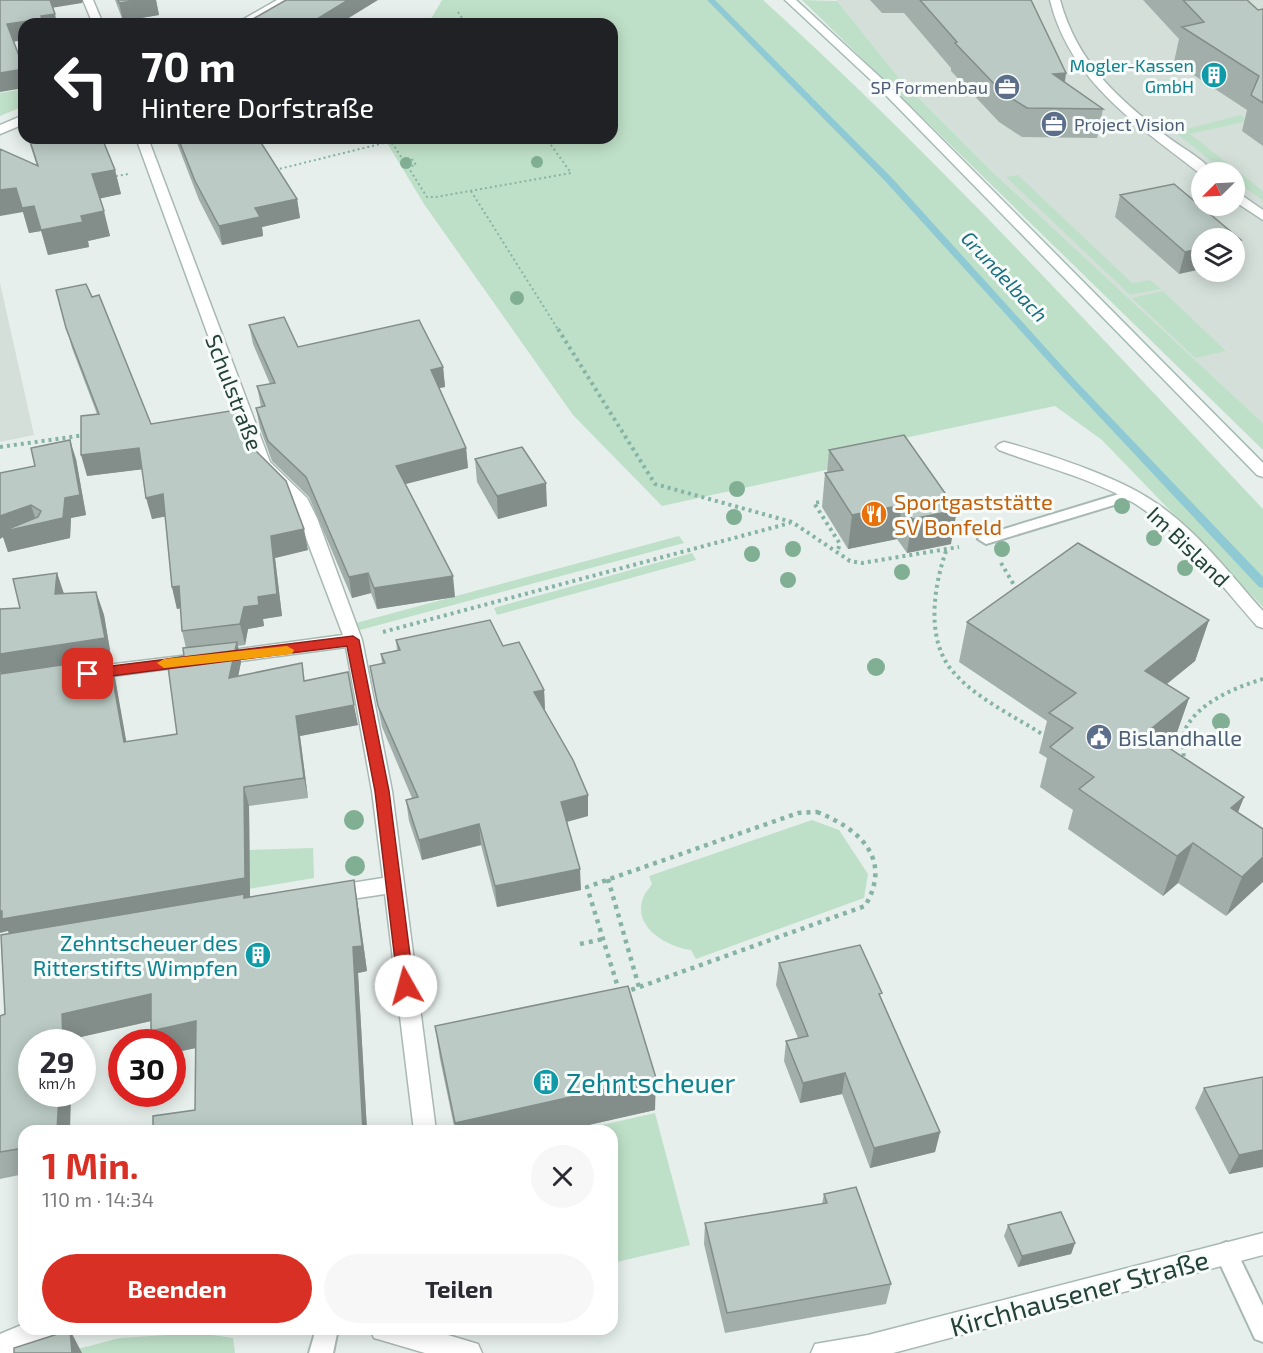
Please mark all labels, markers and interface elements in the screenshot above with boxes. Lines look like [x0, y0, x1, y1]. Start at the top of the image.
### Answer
text: 70 m [141, 40, 236, 90]
icon: left [42, 42, 120, 120]
place label: Mogler-Kassen GmbH [1070, 54, 1194, 97]
building icon: Mogler-Kassen GmbH [1199, 60, 1229, 90]
office icon: SP Formenbau [992, 72, 1022, 102]
place label: SP Formenbau [870, 76, 988, 98]
text: Hintere Dorfstraße [141, 91, 374, 123]
office icon: Project Vision [1039, 109, 1069, 139]
place label: Project Vision [1074, 113, 1185, 135]
north arrow [1191, 162, 1245, 216]
map controls [1191, 162, 1245, 282]
water label: Grundelbach [957, 226, 1053, 326]
button: layers [1191, 228, 1245, 282]
street label: Schulstraße [201, 330, 269, 454]
place label: Sportgaststätte SV Bonfeld [894, 488, 1053, 539]
restaurant icon: Sportgaststätte SV Bonfeld [859, 499, 889, 529]
street label: Im Bisland [1142, 500, 1236, 592]
pin [62, 648, 113, 699]
icon: arrive [71, 657, 104, 690]
public building icon: Bislandhalle [1084, 722, 1114, 752]
place label: Bislandhalle [1118, 724, 1242, 750]
place label: Zehntscheuer des Ritterstifts Wimpfen [33, 929, 238, 980]
building icon: Zehntscheuer des Ritterstifts Wimpfen [243, 940, 273, 970]
position arrow [374, 954, 438, 1018]
speed limit sign: 30 [108, 1029, 186, 1107]
text: 29 [39, 1043, 75, 1079]
place label: Zehntscheuer [566, 1066, 735, 1098]
building icon: Zehntscheuer [531, 1067, 561, 1097]
text: km/h [38, 1074, 76, 1092]
text: 1 Min. [42, 1143, 139, 1186]
button: close [531, 1145, 594, 1208]
text: 110 m · 14:34 [42, 1187, 154, 1211]
street label: Kirchhausener Straße [946, 1242, 1212, 1342]
button: Beenden [42, 1254, 312, 1323]
button: Teilen [324, 1254, 594, 1323]

